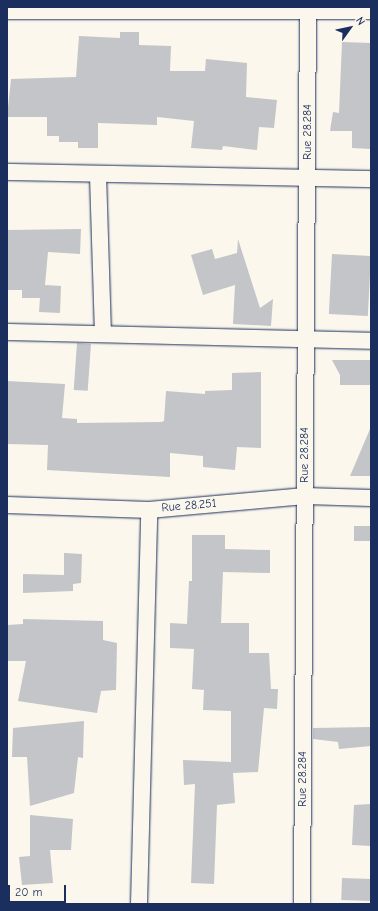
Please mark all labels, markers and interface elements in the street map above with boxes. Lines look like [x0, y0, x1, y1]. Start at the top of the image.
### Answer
north arrow [330, 8, 370, 48]
text: N [353, 15, 368, 28]
street label: Rue 28.284 [301, 104, 315, 160]
street label: Rue 28.284 [298, 427, 312, 483]
street label: Rue 28.251 [161, 496, 217, 516]
street label: Rue 28.284 [296, 751, 310, 807]
scale bar [10, 877, 68, 903]
text: 20 m [15, 885, 43, 899]

